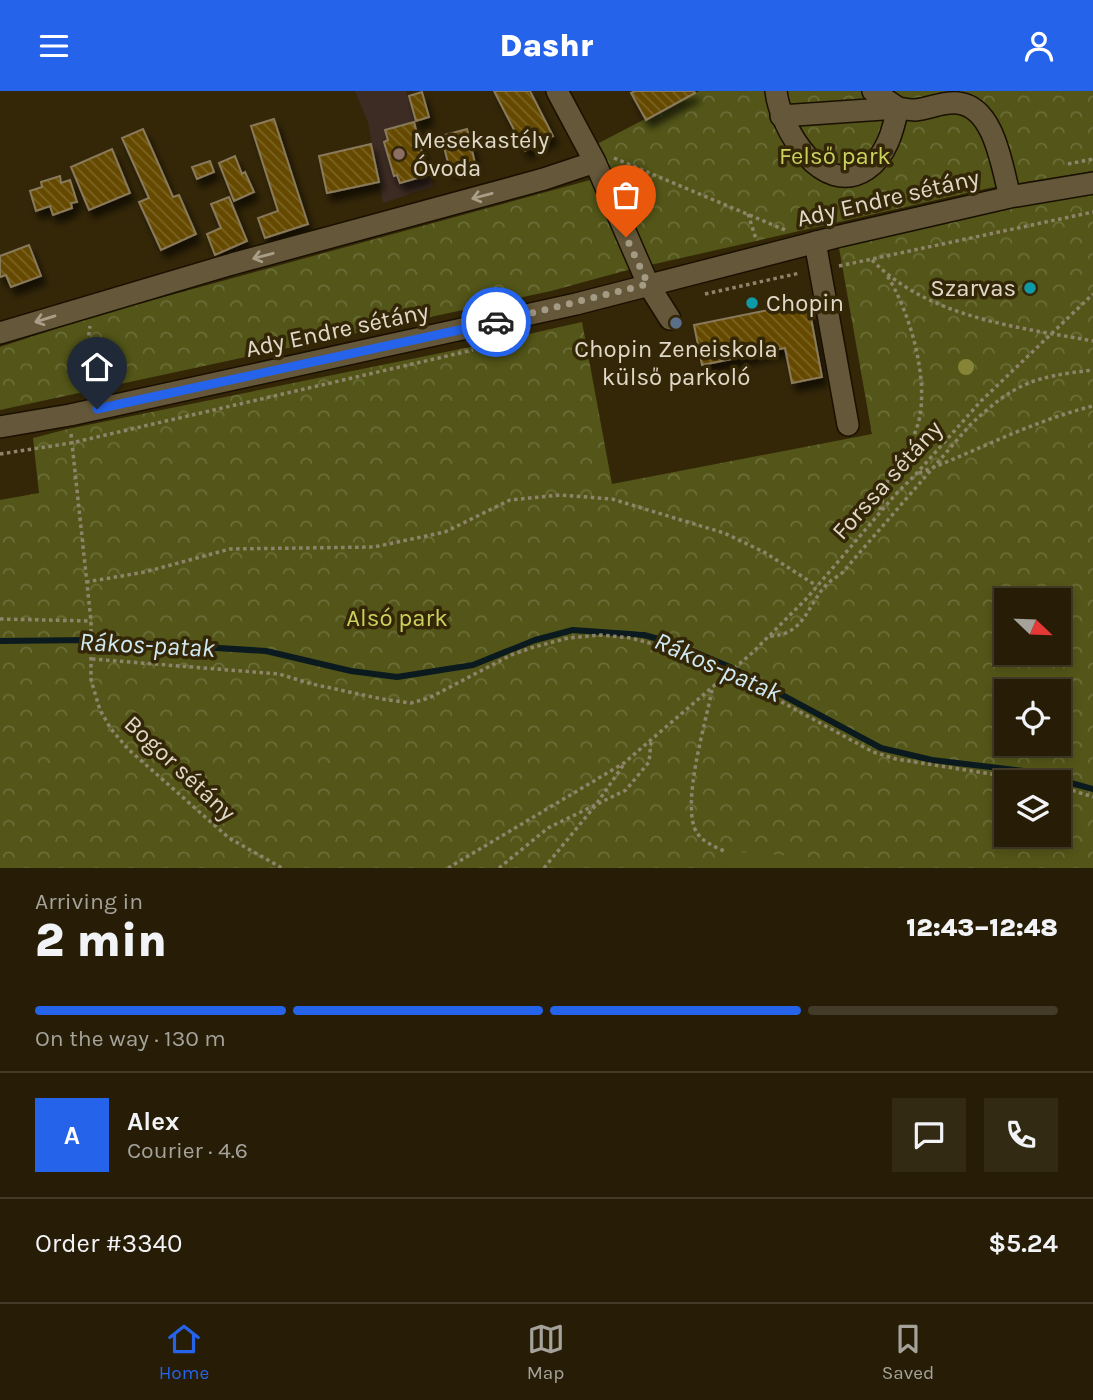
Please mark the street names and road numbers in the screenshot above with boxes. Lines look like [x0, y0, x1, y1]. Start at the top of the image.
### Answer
street label: Ady Endre sétány [794, 163, 982, 233]
street label: Ady Endre sétány [243, 297, 431, 363]
street label: Forssa sétány [826, 415, 948, 545]
street label: Bogor sétány [119, 709, 241, 827]

